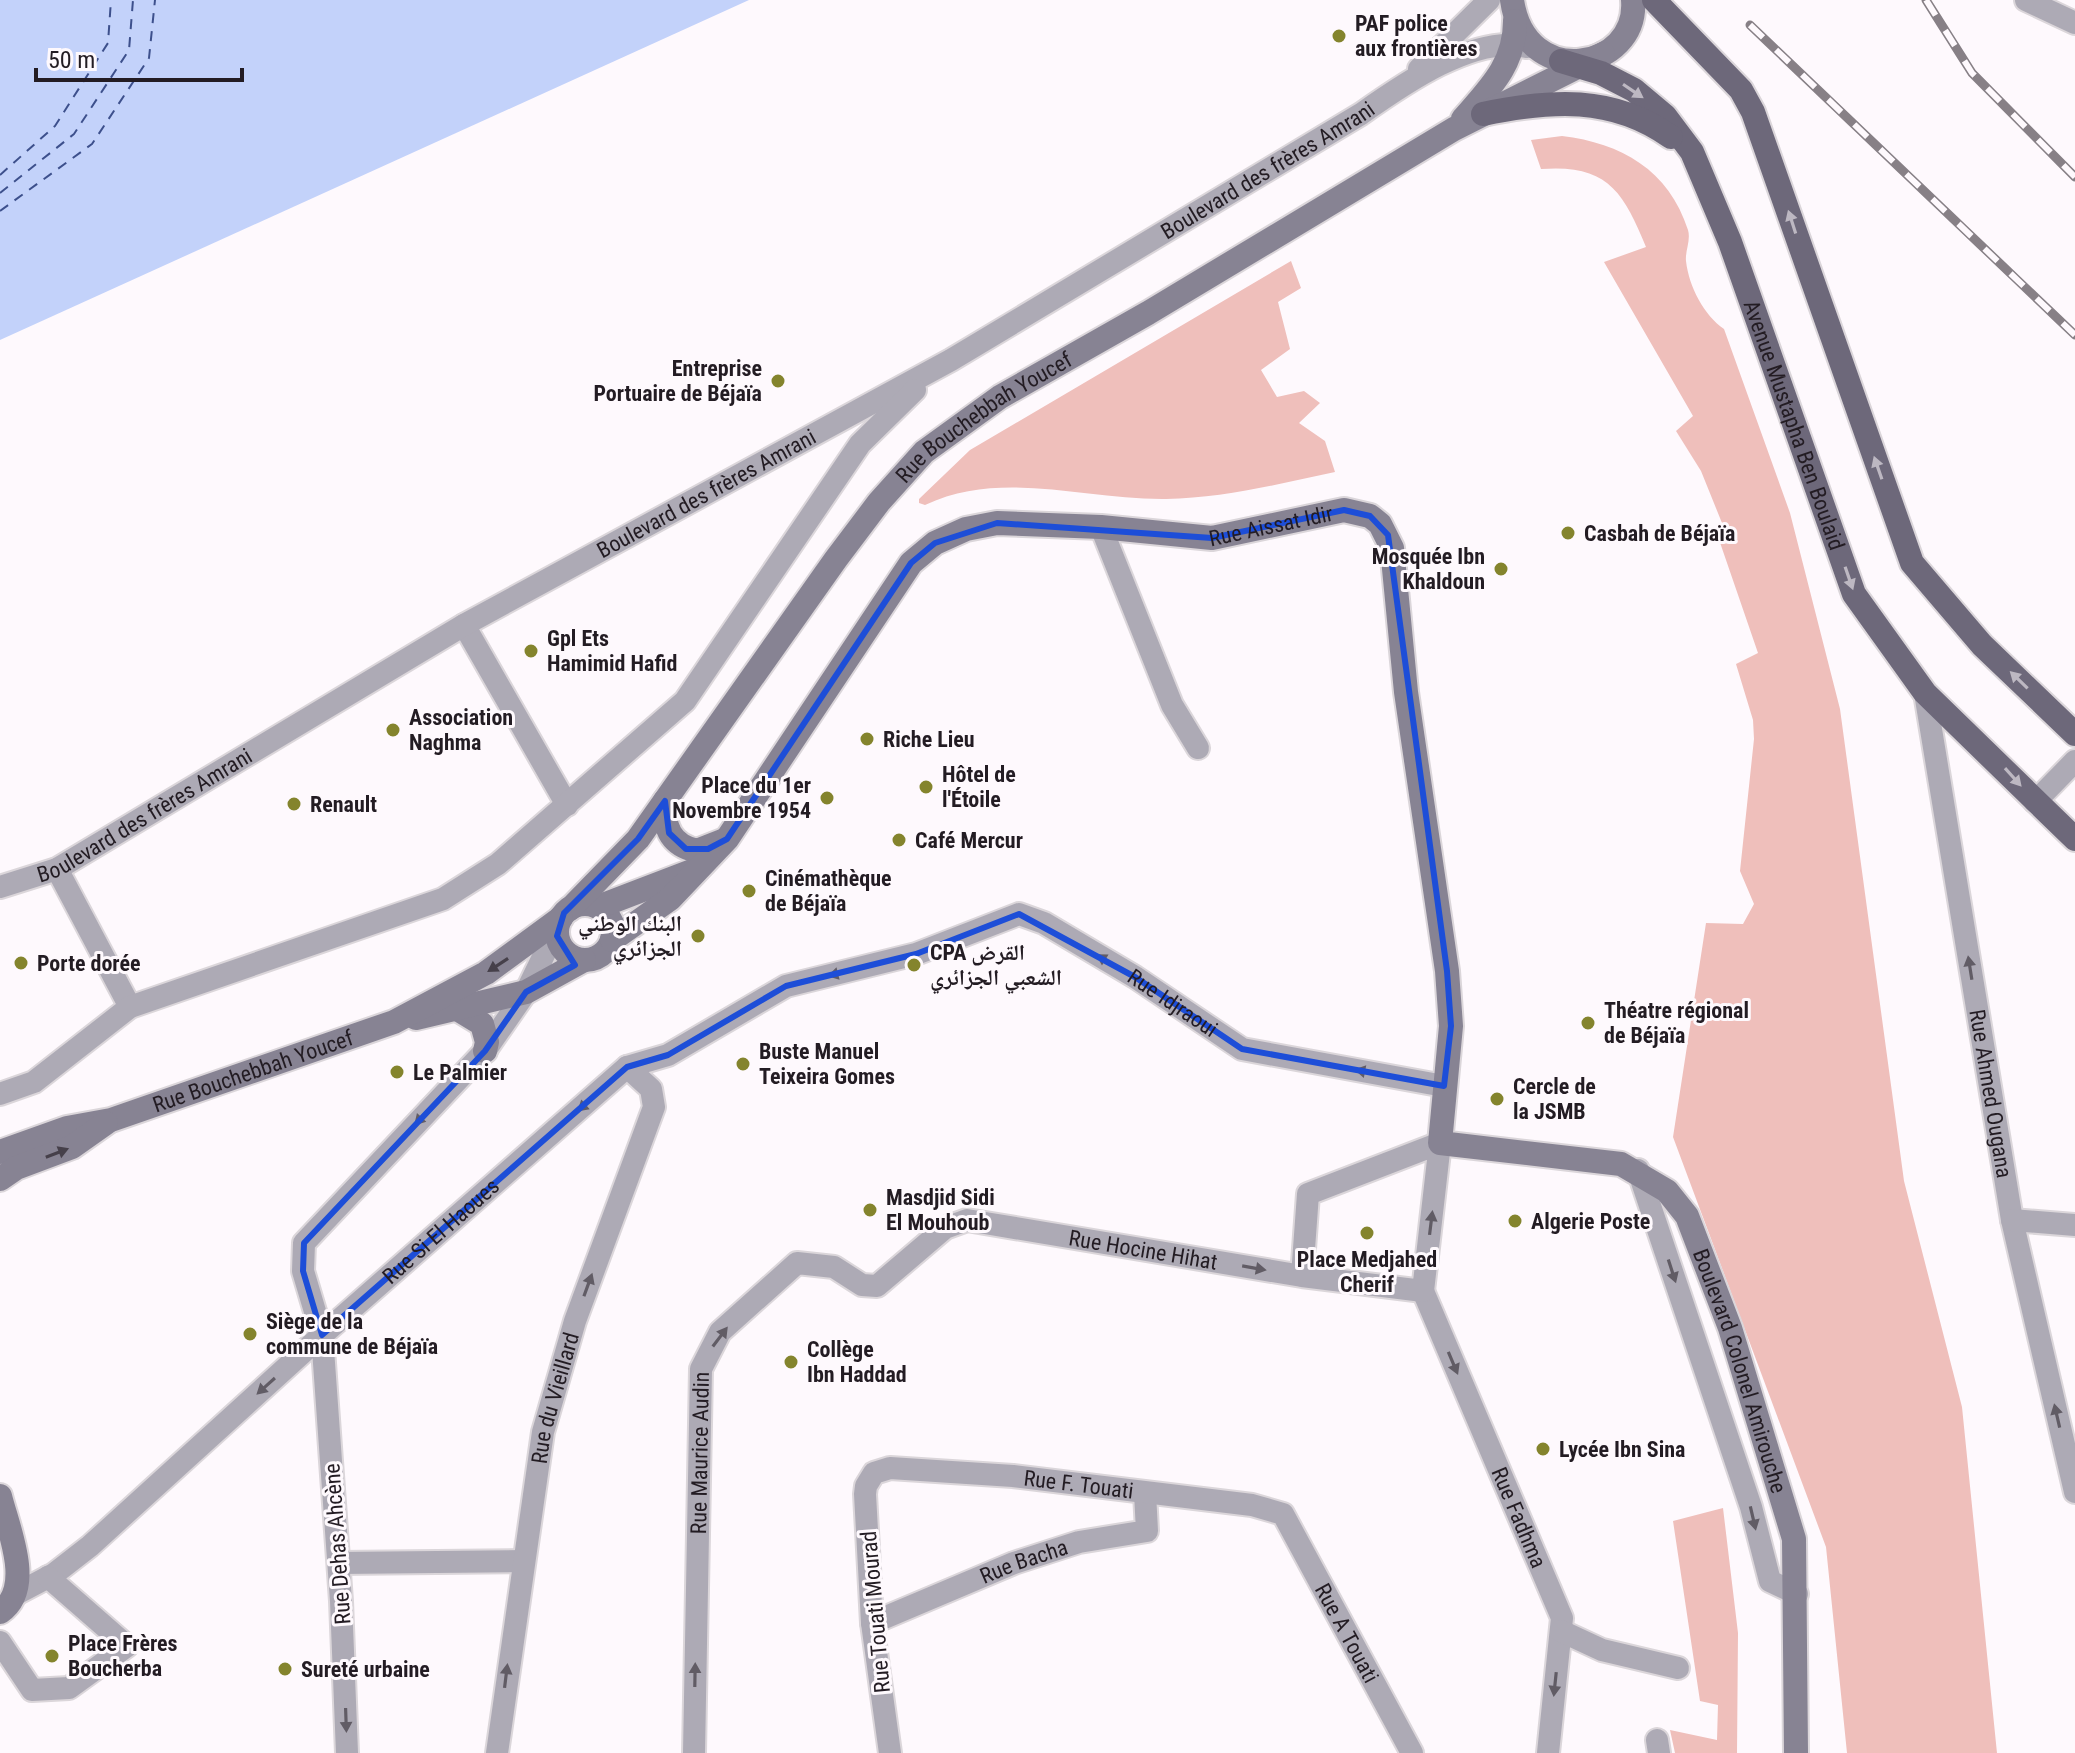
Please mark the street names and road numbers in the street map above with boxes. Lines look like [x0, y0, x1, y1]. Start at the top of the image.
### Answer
street label: Boulevard des frères Amrani [1156, 97, 1379, 244]
street label: Avenue Mustapha Ben Boulaid [1738, 297, 1849, 553]
street label: Rue Bouchebbah Youcef [891, 347, 1076, 488]
street label: Boulevard des frères Amrani [593, 424, 820, 563]
street label: Rue Aissat Idir [1207, 501, 1335, 551]
street label: Boulevard des frères Amrani [34, 743, 256, 888]
street label: Rue Idjraoui [1123, 964, 1222, 1042]
street label: Rue Ahmed Ougana [1964, 1008, 2017, 1180]
street label: Rue Bouchebbah Youcef [149, 1025, 357, 1118]
street label: Rue Si El Haoues [378, 1173, 504, 1289]
street label: Rue Hocine Hihat [1067, 1225, 1219, 1275]
street label: Boulevard Colonel Amirouche [1688, 1245, 1791, 1496]
street label: Rue du Vieillard [527, 1329, 584, 1465]
street label: Rue Maurice Audin [686, 1372, 714, 1535]
street label: Rue Dehas Ahcène [319, 1463, 356, 1625]
street label: Rue Fadhma [1486, 1463, 1551, 1572]
street label: Rue F. Touati [1022, 1465, 1135, 1504]
street label: Rue Touati Mourad [856, 1530, 895, 1694]
street label: Rue Bacha [976, 1534, 1071, 1589]
street label: Rue A Touati [1310, 1579, 1384, 1687]

